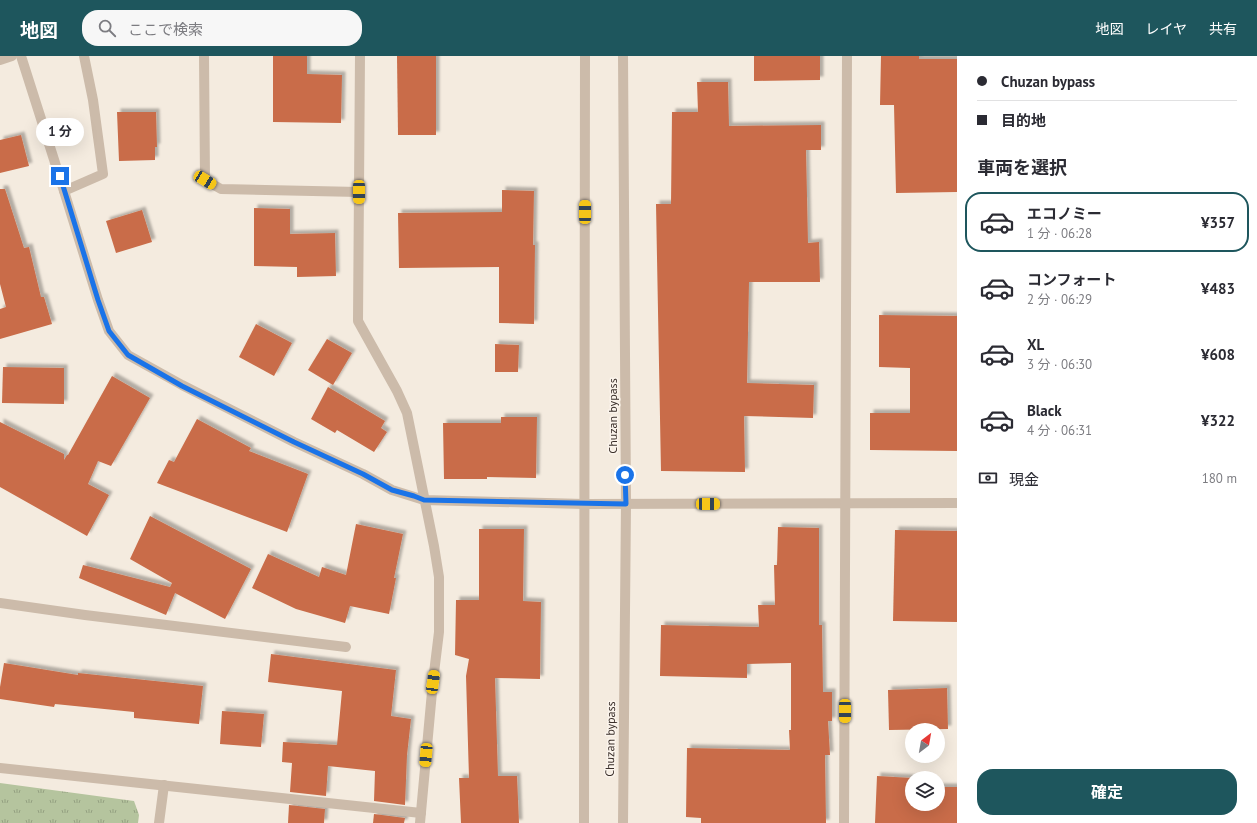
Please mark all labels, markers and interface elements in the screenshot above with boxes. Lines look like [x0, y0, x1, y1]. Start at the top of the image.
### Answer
search box [82, 10, 362, 46]
icon: search [96, 17, 118, 39]
text: 地図 [20, 18, 58, 42]
text: ここで検索 [128, 20, 203, 39]
text: 地図 [1095, 20, 1123, 38]
text: レイヤ [1145, 20, 1187, 38]
text: 共有 [1209, 20, 1237, 38]
text: Chuzan bypass [1001, 72, 1095, 91]
text: 目的地 [1001, 111, 1046, 130]
callout: 1 分 [36, 118, 84, 146]
text: 1 分 [48, 123, 72, 140]
text: 車両を選択 [977, 156, 1067, 179]
route end [51, 167, 69, 185]
car [192, 169, 218, 191]
car [353, 180, 365, 204]
car [579, 200, 591, 224]
icon: car [979, 204, 1015, 240]
text: エコノミー [1027, 204, 1102, 223]
text: ¥357 [1201, 213, 1235, 232]
text: 1 分 · 06:28 [1027, 225, 1092, 242]
icon: car [979, 270, 1015, 306]
text: コンフォート [1027, 270, 1117, 289]
text: ¥483 [1201, 279, 1235, 298]
text: 2 分 · 06:29 [1027, 291, 1092, 308]
text: XL [1027, 335, 1044, 354]
icon: car [979, 336, 1015, 372]
text: ¥608 [1201, 345, 1235, 364]
text: 3 分 · 06:30 [1027, 356, 1092, 373]
street label: Chuzan bypass [605, 378, 620, 454]
text: Black [1027, 401, 1062, 420]
icon: car [979, 402, 1015, 438]
text: ¥322 [1201, 411, 1235, 430]
text: 4 分 · 06:31 [1027, 422, 1092, 439]
route start [616, 466, 634, 484]
icon: cash [977, 467, 999, 489]
text: 現金 [1009, 470, 1039, 489]
text: 180 m [1202, 470, 1237, 487]
car [696, 498, 720, 510]
car [425, 669, 441, 695]
car [839, 699, 851, 723]
street label: Chuzan bypass [602, 701, 618, 777]
north arrow [905, 723, 945, 763]
map controls [905, 723, 945, 811]
car [419, 743, 433, 767]
button: 確定 [977, 769, 1237, 815]
button: layers [905, 771, 945, 811]

